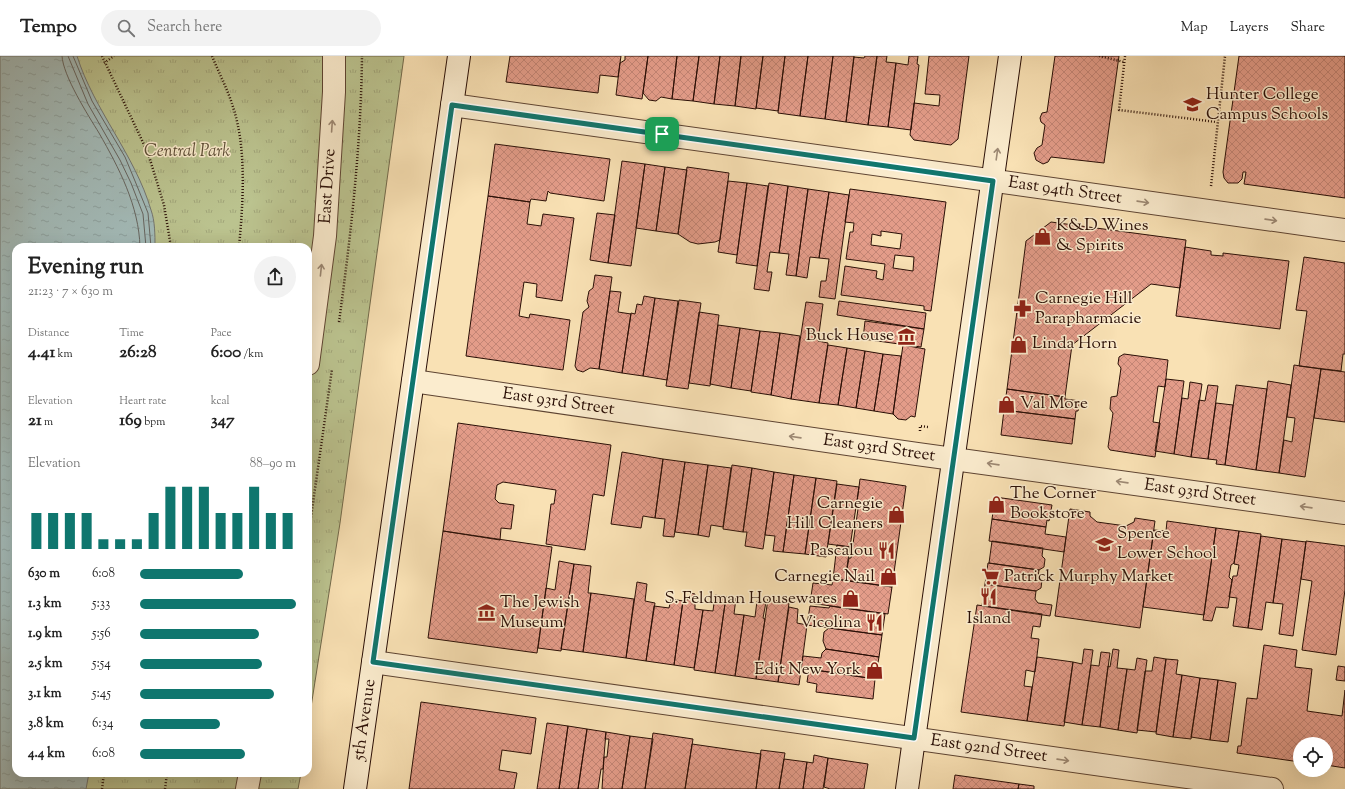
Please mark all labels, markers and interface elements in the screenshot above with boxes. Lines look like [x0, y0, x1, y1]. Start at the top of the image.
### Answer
search box [101, 10, 381, 46]
text: Tempo [20, 14, 77, 41]
icon: search [115, 17, 137, 39]
text: Search here [147, 17, 222, 38]
text: Map [1181, 18, 1208, 38]
text: Layers [1230, 18, 1268, 38]
text: Share [1290, 18, 1325, 38]
place label: Hunter College Campus Schools [1206, 83, 1329, 127]
school or university icon: Hunter College Campus Schools [1183, 95, 1203, 115]
pin [645, 117, 679, 151]
one-way arrow [328, 120, 335, 133]
icon: arrive [651, 123, 673, 145]
park label: Central Park [144, 140, 230, 164]
street label: East Drive [314, 148, 342, 224]
one-way arrow [993, 148, 1001, 161]
street label: East 94th Street [1007, 171, 1123, 211]
one-way arrow [1136, 198, 1149, 206]
place label: K&D Wines & Spirits [1056, 214, 1149, 258]
one-way arrow [1264, 216, 1277, 224]
shop icon: K&D Wines & Spirits [1033, 226, 1053, 246]
text: Evening run [28, 252, 144, 284]
button: share [254, 256, 296, 298]
one-way arrow [317, 264, 325, 277]
text: 21:23 · 7 × 630 m [28, 283, 113, 301]
place label: Carnegie Hill Parapharmacie [1035, 287, 1141, 331]
pharmacy icon: Carnegie Hill Parapharmacie [1012, 299, 1032, 319]
place label: Buck House [806, 324, 894, 348]
text: Distance [28, 325, 69, 341]
text: Time [119, 325, 144, 341]
text: Pace [211, 325, 232, 341]
museum icon: Buck House [897, 326, 917, 346]
place label: Linda Horn [1032, 332, 1117, 356]
shop icon: Linda Horn [1009, 334, 1029, 354]
text: 4.41 [28, 341, 55, 365]
text: 26:28 [119, 341, 156, 365]
text: 6:00 [211, 341, 241, 365]
text: km [55, 346, 73, 362]
text: /km [241, 346, 263, 362]
street label: East 93rd Street [501, 382, 616, 422]
place label: Val More [1020, 392, 1088, 416]
text: Elevation [28, 393, 73, 409]
text: Heart rate [119, 393, 166, 409]
text: kcal [211, 393, 230, 409]
shop icon: Val More [997, 394, 1017, 414]
text: 21 [28, 409, 42, 433]
text: 169 [119, 409, 142, 433]
text: 347 [211, 409, 235, 433]
text: m [42, 414, 53, 430]
text: bpm [142, 414, 165, 430]
street label: East 93rd Street [822, 429, 937, 468]
one-way arrow [789, 433, 802, 441]
text: Elevation [28, 455, 81, 473]
text: 88–90 m [250, 455, 296, 473]
one-way arrow [987, 461, 1000, 468]
street label: East 93rd Street [1143, 473, 1258, 513]
one-way arrow [1116, 478, 1129, 486]
place label: The Corner Bookstore [1010, 482, 1097, 526]
place label: Carnegie Hill Cleaners [787, 492, 883, 536]
shop icon: The Corner Bookstore [987, 494, 1007, 514]
shop icon: Carnegie Hill Cleaners [886, 504, 906, 524]
one-way arrow [1300, 504, 1313, 511]
place label: Spence Lower School [1117, 522, 1217, 566]
school or university icon: Spence Lower School [1094, 534, 1114, 554]
place label: Pascalou [810, 539, 873, 563]
restaurant icon: Pascalou [876, 541, 896, 561]
text: 630 m [28, 565, 60, 583]
text: 6:08 [92, 565, 115, 583]
place label: Carnegie Nail [774, 565, 875, 589]
place label: Patrick Murphy Market [1004, 565, 1174, 589]
shop icon: Carnegie Nail [878, 567, 898, 587]
supermarket icon: Patrick Murphy Market [981, 567, 1001, 587]
place label: S. Feldman Housewares [665, 587, 837, 611]
restaurant icon: Island [979, 587, 999, 607]
shop icon: S. Feldman Housewares [840, 589, 860, 609]
place label: The Jewish Museum [500, 591, 580, 635]
text: 1.3 km [28, 595, 62, 613]
text: 5:33 [92, 595, 110, 613]
museum icon: The Jewish Museum [477, 603, 497, 623]
place label: Island [967, 607, 1012, 631]
place label: Vicolina [799, 611, 861, 635]
restaurant icon: Vicolina [864, 613, 884, 633]
text: 1.9 km [28, 625, 62, 643]
text: 5:56 [92, 625, 111, 643]
text: 2.5 km [28, 655, 62, 673]
text: 5:54 [92, 655, 111, 673]
place label: Edit New York [754, 658, 861, 682]
shop icon: Edit New York [864, 660, 884, 680]
street label: 5th Avenue [347, 677, 382, 763]
text: 3.1 km [28, 685, 62, 703]
text: 5:45 [92, 685, 111, 703]
text: 3.8 km [28, 715, 64, 733]
text: 6:34 [92, 715, 114, 733]
street label: East 92nd Street [929, 729, 1049, 769]
map controls [1293, 737, 1333, 777]
button: locate [1293, 737, 1333, 777]
text: 4.4 km [28, 745, 65, 763]
text: 6:08 [92, 745, 115, 763]
one-way arrow [1056, 756, 1069, 764]

